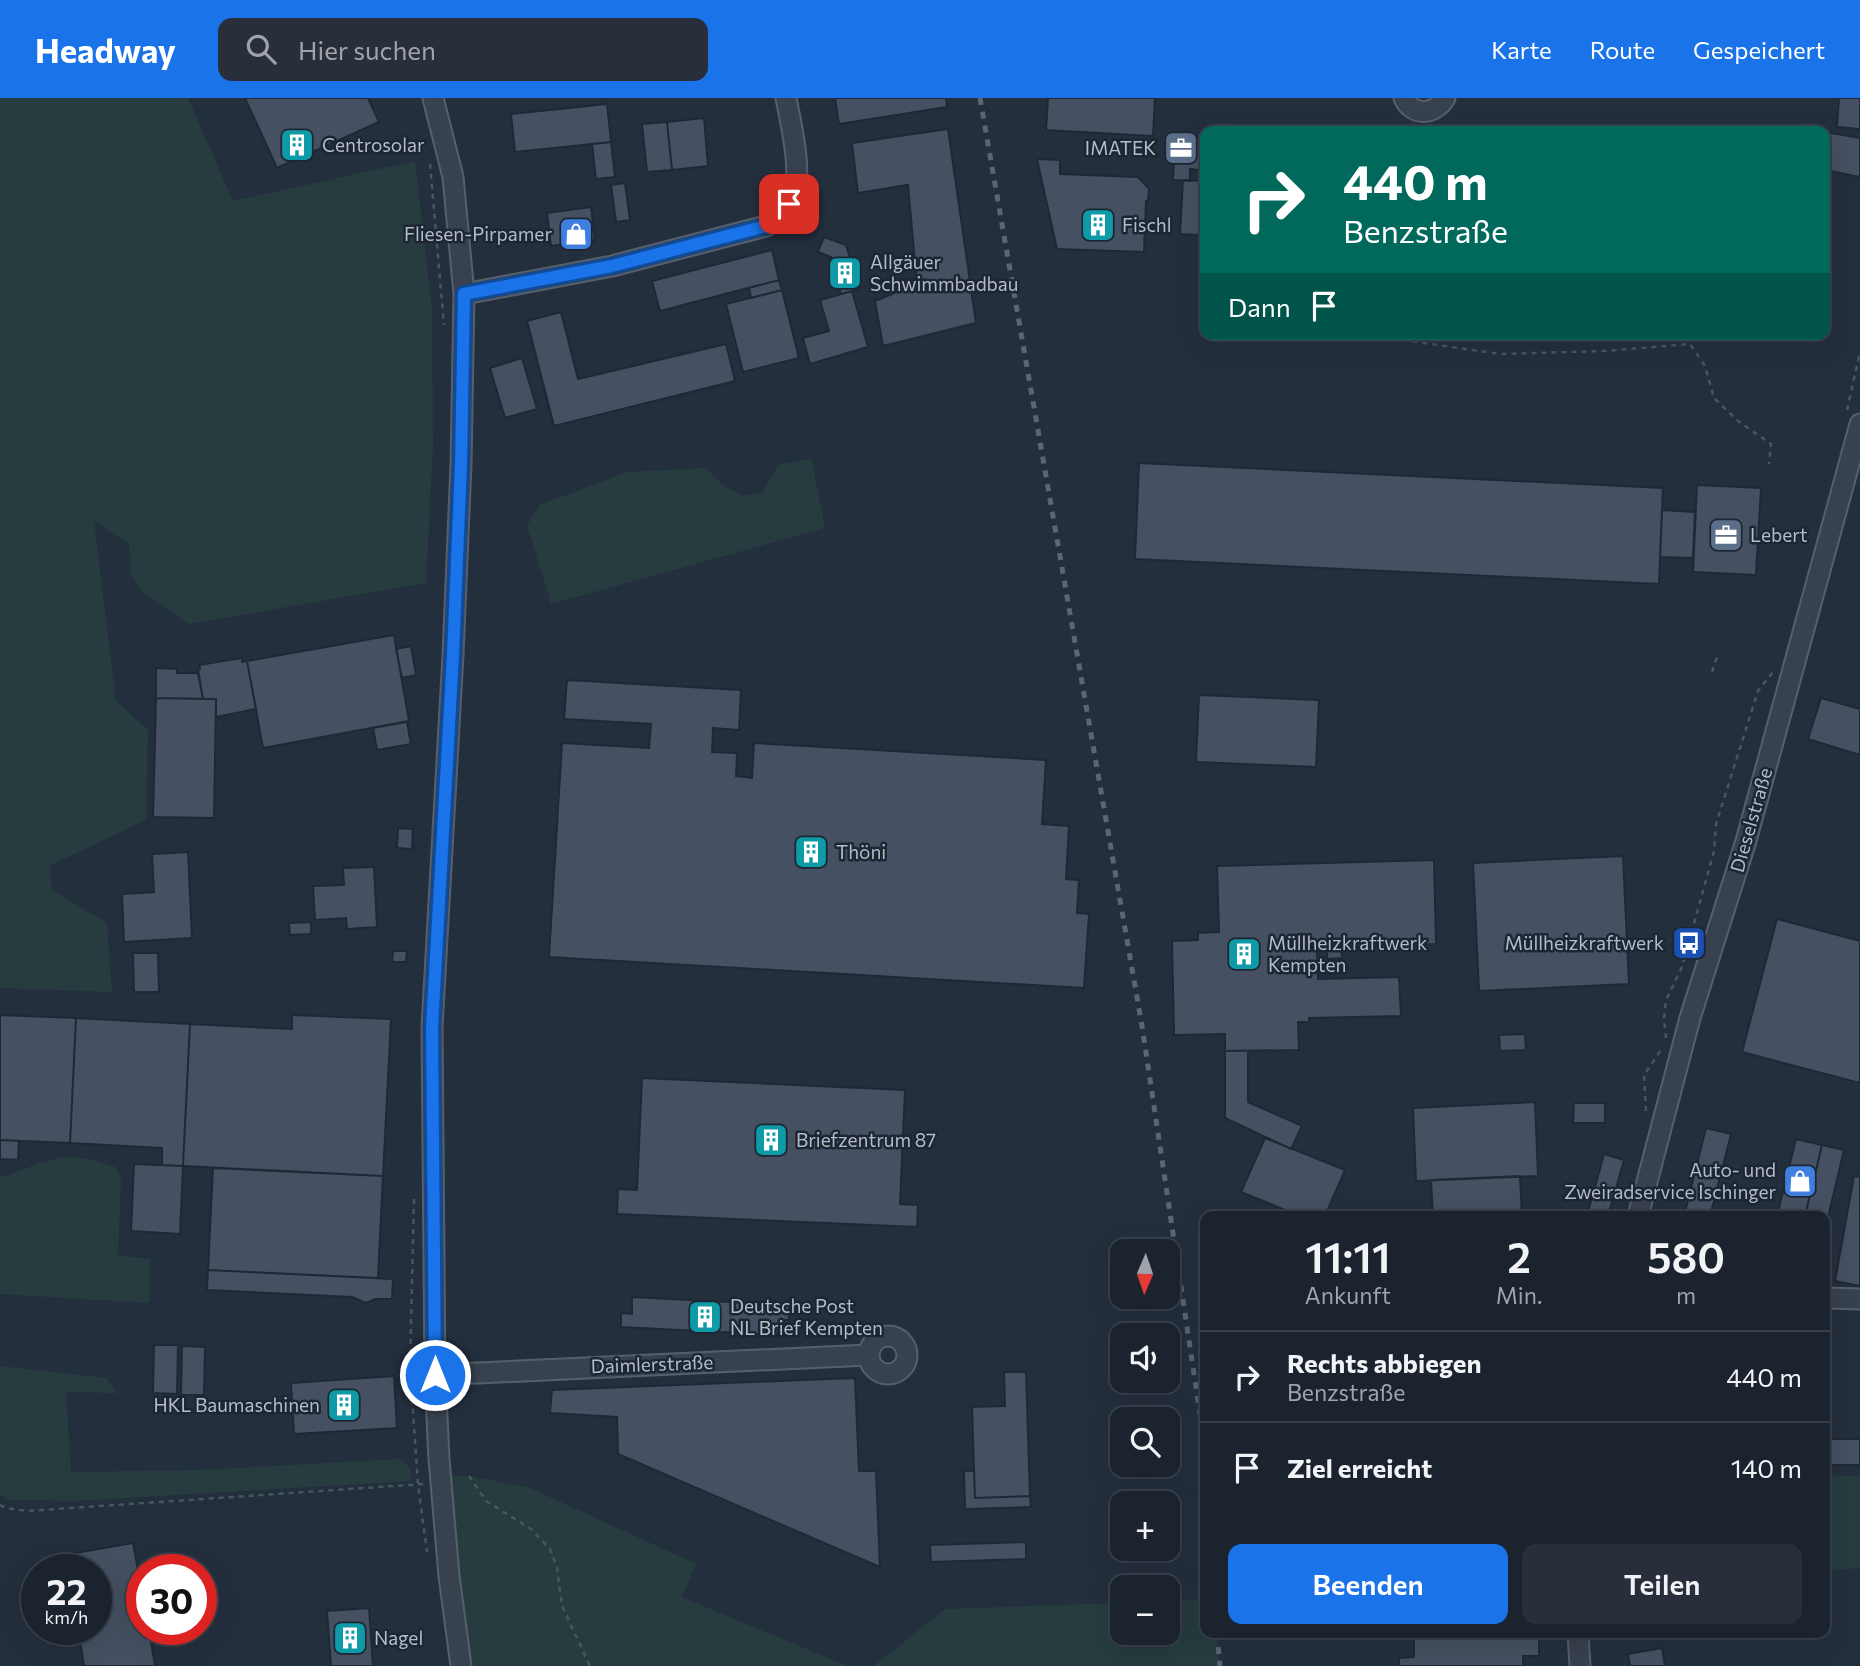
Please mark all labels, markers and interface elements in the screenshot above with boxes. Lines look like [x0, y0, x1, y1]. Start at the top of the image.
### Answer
search box [218, 18, 708, 81]
text: Headway [35, 29, 176, 70]
icon: search [242, 30, 280, 68]
text: Hier suchen [298, 34, 436, 65]
text: Karte [1491, 35, 1552, 64]
text: Route [1590, 35, 1655, 64]
text: Gespeichert [1693, 35, 1825, 64]
building icon: Centrosolar [278, 126, 316, 164]
office icon: IMATEK [1162, 129, 1200, 167]
place label: Centrosolar [322, 133, 425, 156]
place label: IMATEK [1085, 136, 1156, 159]
text: 440 m [1343, 150, 1488, 210]
icon: right [1228, 154, 1319, 245]
pin [759, 174, 819, 234]
icon: arrive [770, 185, 808, 223]
building icon: Fischl [1079, 206, 1117, 244]
text: Benzstraße [1343, 210, 1508, 250]
place label: Fischl [1122, 213, 1172, 236]
shop icon: Fliesen-Pirpamer [557, 215, 595, 253]
place label: Fliesen-Pirpamer [404, 222, 552, 245]
place label: Allgäuer Schwimmbadbau [870, 250, 1018, 295]
building icon: Allgäuer Schwimmbadbau [826, 254, 864, 292]
icon: arrive [1305, 287, 1343, 325]
text: Dann [1228, 291, 1291, 322]
office icon: Lebert [1707, 516, 1745, 554]
place label: Lebert [1750, 523, 1808, 546]
street label: Dieselstraße [1725, 765, 1776, 875]
building icon: Thöni [792, 833, 830, 871]
place label: Thöni [836, 840, 886, 863]
bus stop icon: Müllheizkraftwerk [1670, 924, 1708, 962]
place label: Müllheizkraftwerk Kempten [1268, 931, 1427, 976]
place label: Müllheizkraftwerk [1505, 931, 1664, 954]
building icon: Müllheizkraftwerk Kempten [1225, 935, 1263, 973]
building icon: Briefzentrum 87 [752, 1121, 790, 1159]
place label: Briefzentrum 87 [796, 1128, 936, 1151]
place label: Auto- und Zweiradservice Ischinger [1564, 1158, 1776, 1203]
shop icon: Auto- und Zweiradservice Ischinger [1781, 1162, 1819, 1200]
text: 11:11 [1305, 1230, 1391, 1282]
text: 2 [1507, 1230, 1531, 1282]
text: 580 [1647, 1230, 1725, 1282]
north arrow [1110, 1239, 1180, 1309]
map controls [1110, 1239, 1180, 1645]
text: Ankunft [1305, 1281, 1391, 1309]
text: Min. [1496, 1281, 1542, 1309]
text: m [1676, 1281, 1696, 1309]
place label: Deutsche Post NL Brief Kempten [730, 1294, 883, 1339]
building icon: Deutsche Post NL Brief Kempten [686, 1298, 724, 1336]
button: sound [1110, 1323, 1180, 1393]
position arrow [398, 1338, 472, 1412]
text: Rechts abbiegen [1287, 1347, 1482, 1378]
street label: Daimlerstraße [590, 1350, 714, 1377]
icon: right [1228, 1358, 1266, 1396]
text: 440 m [1726, 1361, 1802, 1392]
text: Benzstraße [1287, 1378, 1405, 1406]
building icon: HKL Baumaschinen [325, 1386, 363, 1424]
place label: HKL Baumaschinen [154, 1393, 320, 1416]
button: search [1110, 1407, 1180, 1477]
icon: arrive [1228, 1449, 1266, 1487]
text: Ziel erreicht [1287, 1452, 1432, 1483]
text: 140 m [1731, 1452, 1802, 1483]
button: + [1110, 1491, 1180, 1561]
button: Beenden [1228, 1544, 1508, 1624]
button: Teilen [1522, 1544, 1802, 1624]
speed limit sign: 30 [126, 1554, 217, 1645]
text: 22 [47, 1569, 86, 1612]
button: − [1110, 1575, 1180, 1645]
text: km/h [45, 1606, 88, 1628]
building icon: Nagel [331, 1619, 369, 1657]
place label: Nagel [374, 1626, 423, 1649]

